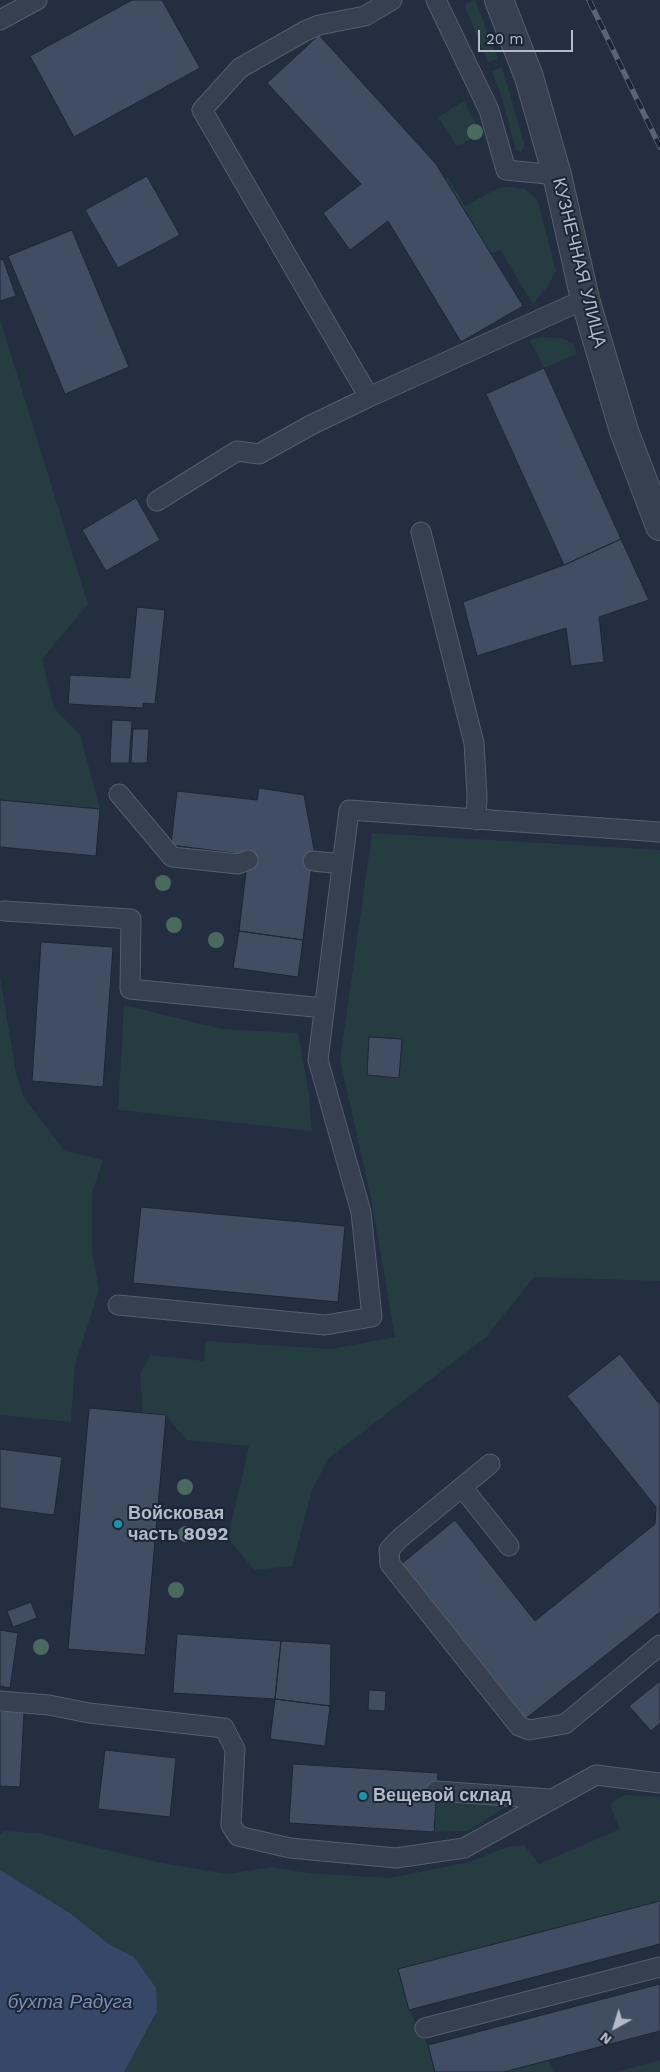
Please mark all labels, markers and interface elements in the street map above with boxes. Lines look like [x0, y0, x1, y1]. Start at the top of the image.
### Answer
scale bar [480, 20, 575, 52]
text: 20 m [486, 30, 524, 48]
street label: КУЗНЕЧНАЯ УЛИЦА [547, 176, 611, 350]
place label: Войсковая часть 8092 [128, 1503, 228, 1546]
marker: Войсковая часть 8092 [112, 1518, 124, 1530]
place label: Вещевой склад [373, 1785, 511, 1807]
marker: Вещевой склад [357, 1790, 369, 1802]
water label: бухта Радуга [8, 1991, 132, 2013]
north arrow [590, 2002, 640, 2052]
text: N [596, 2029, 615, 2048]

